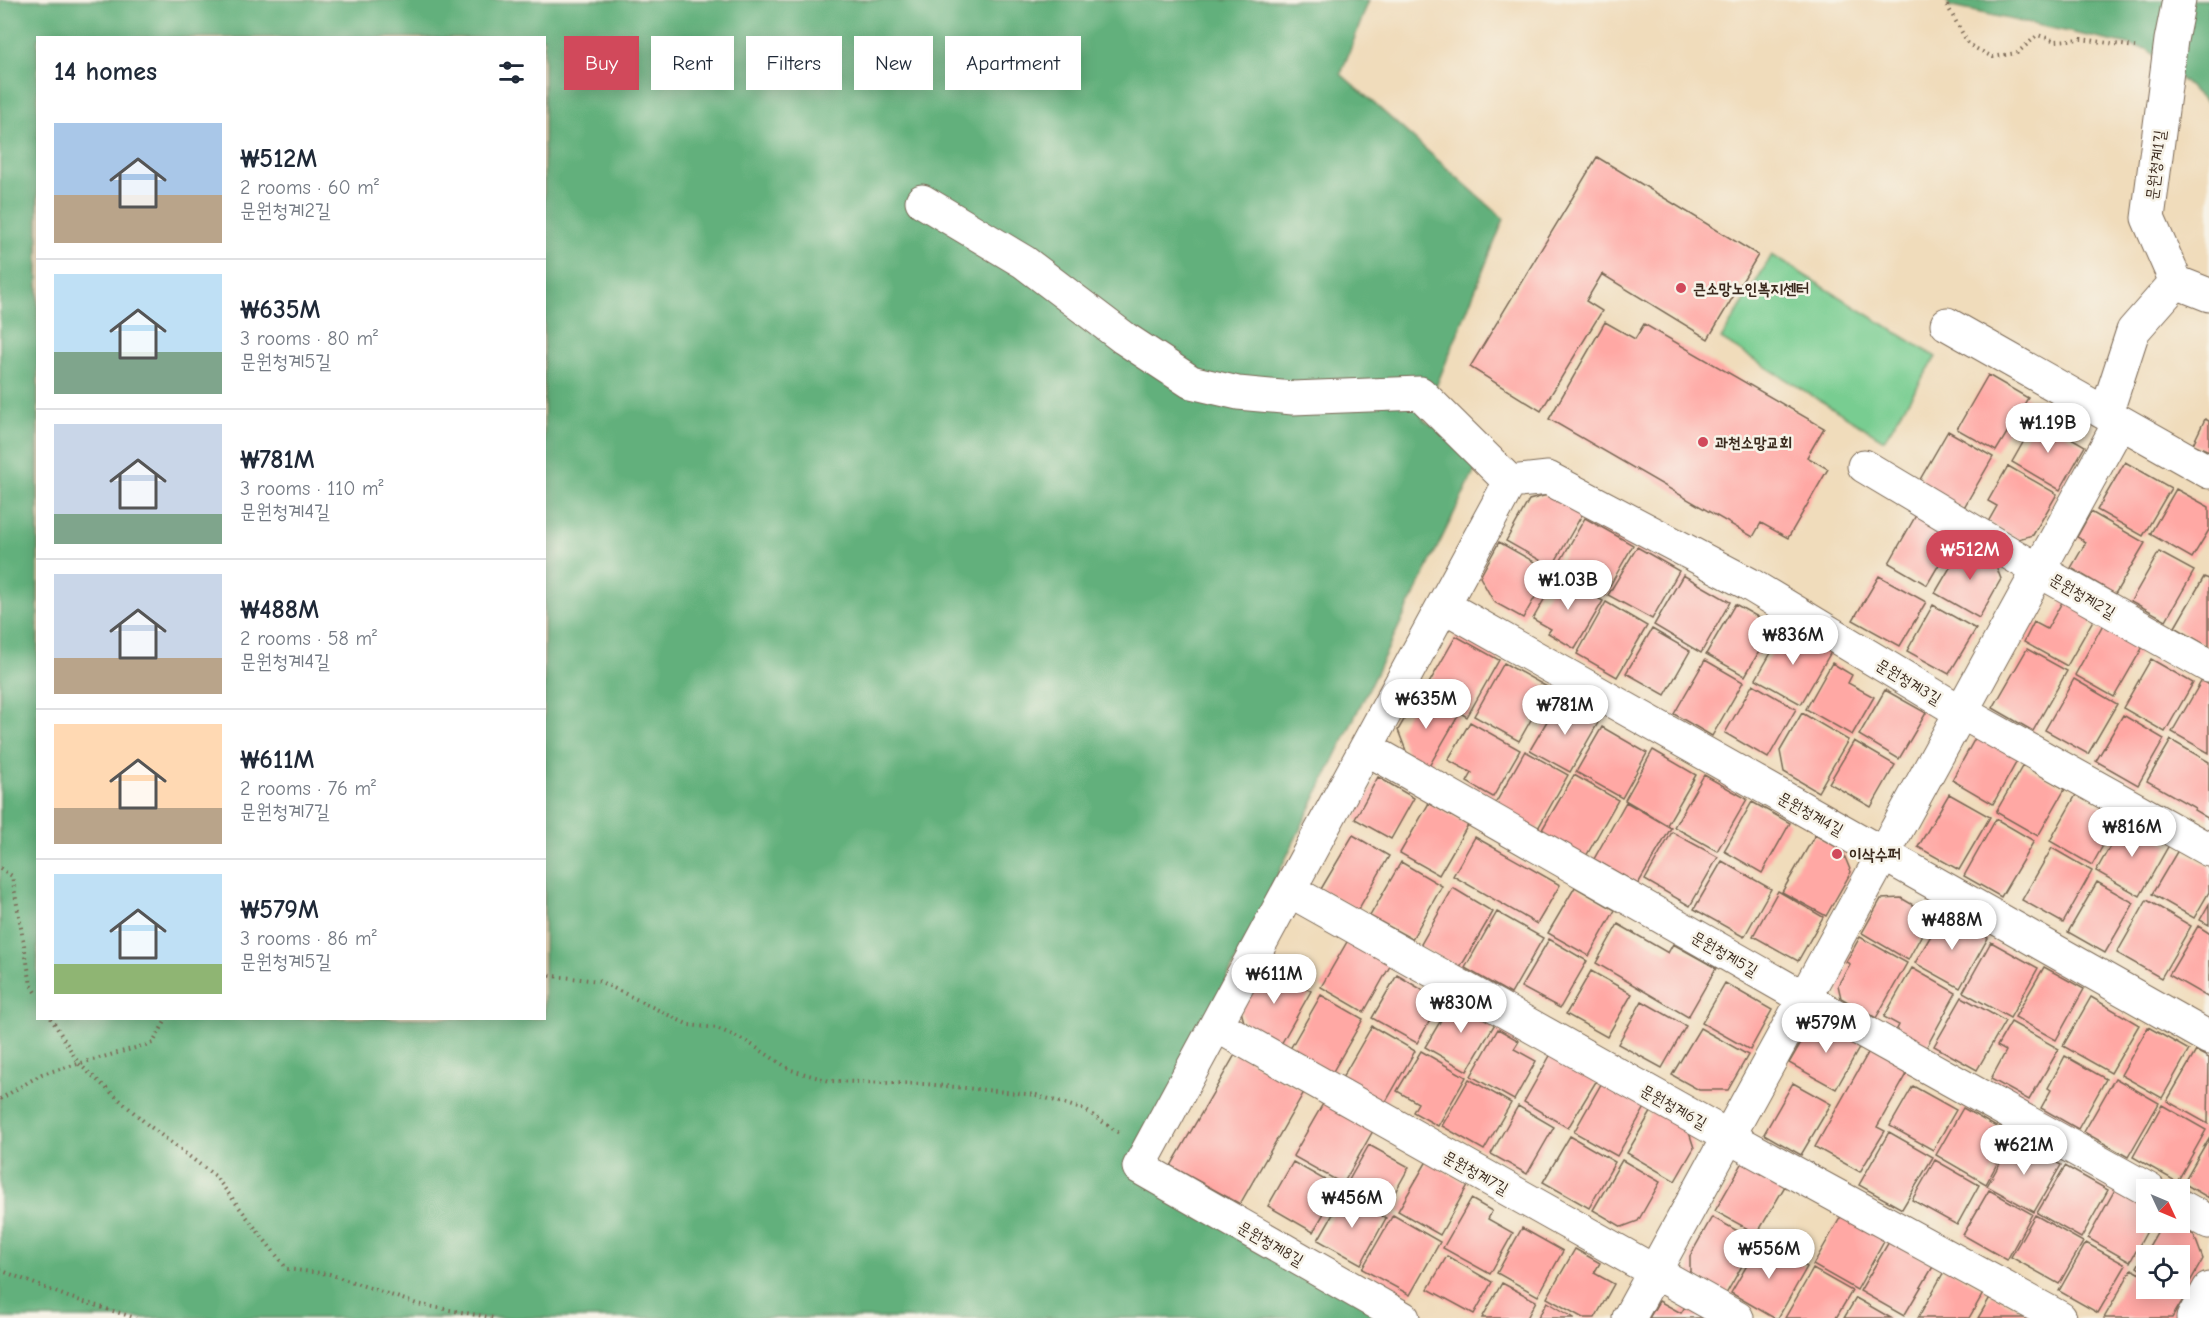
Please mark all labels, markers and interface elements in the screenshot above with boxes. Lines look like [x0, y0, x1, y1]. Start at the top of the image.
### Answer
chip: Buy [564, 36, 639, 90]
chip: Rent [651, 36, 734, 90]
chip: Filters [746, 36, 842, 90]
chip: New [854, 36, 933, 90]
chip: Apartment [945, 36, 1081, 90]
icon: filters [495, 56, 528, 89]
text: 14 homes [54, 57, 157, 87]
street label: 문원청계1길 [2143, 129, 2169, 201]
text: ₩512M [240, 144, 317, 174]
icon: home [102, 147, 174, 219]
text: 2 rooms · 60 m² [240, 176, 379, 199]
text: 문원청계2길 [240, 199, 331, 222]
place label: 큰소망노인복지센터 [1693, 280, 1809, 298]
marker: 큰소망노인복지센터 [1674, 281, 1688, 295]
text: ₩635M [240, 295, 321, 325]
icon: home [102, 298, 174, 370]
text: 3 rooms · 80 m² [240, 327, 378, 350]
text: 문원청계5길 [240, 350, 331, 373]
pin: ₩1.19B [1999, 403, 2097, 454]
text: ₩1.19B [2020, 411, 2076, 434]
place label: 과천소망교회 [1715, 434, 1792, 452]
marker: 과천소망교회 [1696, 435, 1710, 449]
text: ₩781M [240, 445, 315, 475]
icon: home [102, 448, 174, 520]
text: 3 rooms · 110 m² [240, 477, 384, 500]
text: 문원청계4길 [240, 500, 330, 523]
pin: ₩512M [1928, 530, 2012, 581]
text: ₩512M [1940, 538, 2000, 561]
pin: ₩1.03B [1519, 560, 1617, 611]
text: ₩1.03B [1538, 568, 1598, 591]
street label: 문원청계2길 [2046, 570, 2119, 622]
text: ₩488M [240, 595, 319, 625]
icon: home [102, 598, 174, 670]
pin: ₩836M [1751, 615, 1835, 666]
text: ₩836M [1762, 623, 1824, 646]
text: 2 rooms · 58 m² [240, 627, 377, 650]
text: 문원청계4길 [240, 650, 330, 673]
street label: 문원청계3길 [1873, 655, 1944, 708]
pin: ₩635M [1384, 679, 1468, 730]
pin: ₩781M [1523, 685, 1607, 736]
text: ₩635M [1395, 687, 1457, 710]
text: ₩781M [1536, 693, 1594, 716]
text: ₩611M [240, 745, 314, 775]
icon: home [102, 748, 174, 820]
text: 2 rooms · 76 m² [240, 777, 376, 800]
street label: 문원청계4길 [1775, 789, 1847, 839]
text: 문원청계7길 [240, 800, 330, 823]
pin: ₩816M [2090, 807, 2174, 858]
text: ₩816M [2102, 815, 2162, 838]
place label: 이삭수퍼 [1849, 846, 1901, 864]
marker: 이삭수퍼 [1830, 847, 1844, 861]
text: ₩579M [240, 895, 319, 925]
icon: home [102, 898, 174, 970]
pin: ₩488M [1910, 900, 1994, 951]
text: ₩488M [1922, 908, 1982, 931]
text: 3 rooms · 86 m² [240, 927, 377, 950]
street label: 문원청계5길 [1688, 928, 1761, 980]
text: 문원청계5길 [240, 950, 331, 973]
pin: ₩611M [1232, 954, 1316, 1005]
text: ₩611M [1245, 962, 1303, 985]
pin: ₩830M [1419, 983, 1503, 1034]
text: ₩830M [1430, 991, 1492, 1014]
pin: ₩579M [1784, 1003, 1868, 1054]
text: ₩579M [1796, 1011, 1856, 1034]
street label: 문원청계6길 [1637, 1081, 1710, 1133]
pin: ₩621M [1982, 1125, 2066, 1176]
text: ₩621M [1994, 1133, 2054, 1156]
street label: 문원청계7길 [1440, 1148, 1511, 1198]
pin: ₩456M [1310, 1178, 1394, 1229]
north arrow [2136, 1179, 2190, 1233]
map controls [2136, 1179, 2190, 1299]
text: ₩456M [1321, 1186, 1383, 1209]
street label: 문원청계8길 [1235, 1218, 1307, 1270]
pin: ₩556M [1727, 1229, 1811, 1280]
text: ₩556M [1738, 1237, 1800, 1260]
button: locate [2136, 1245, 2190, 1299]

